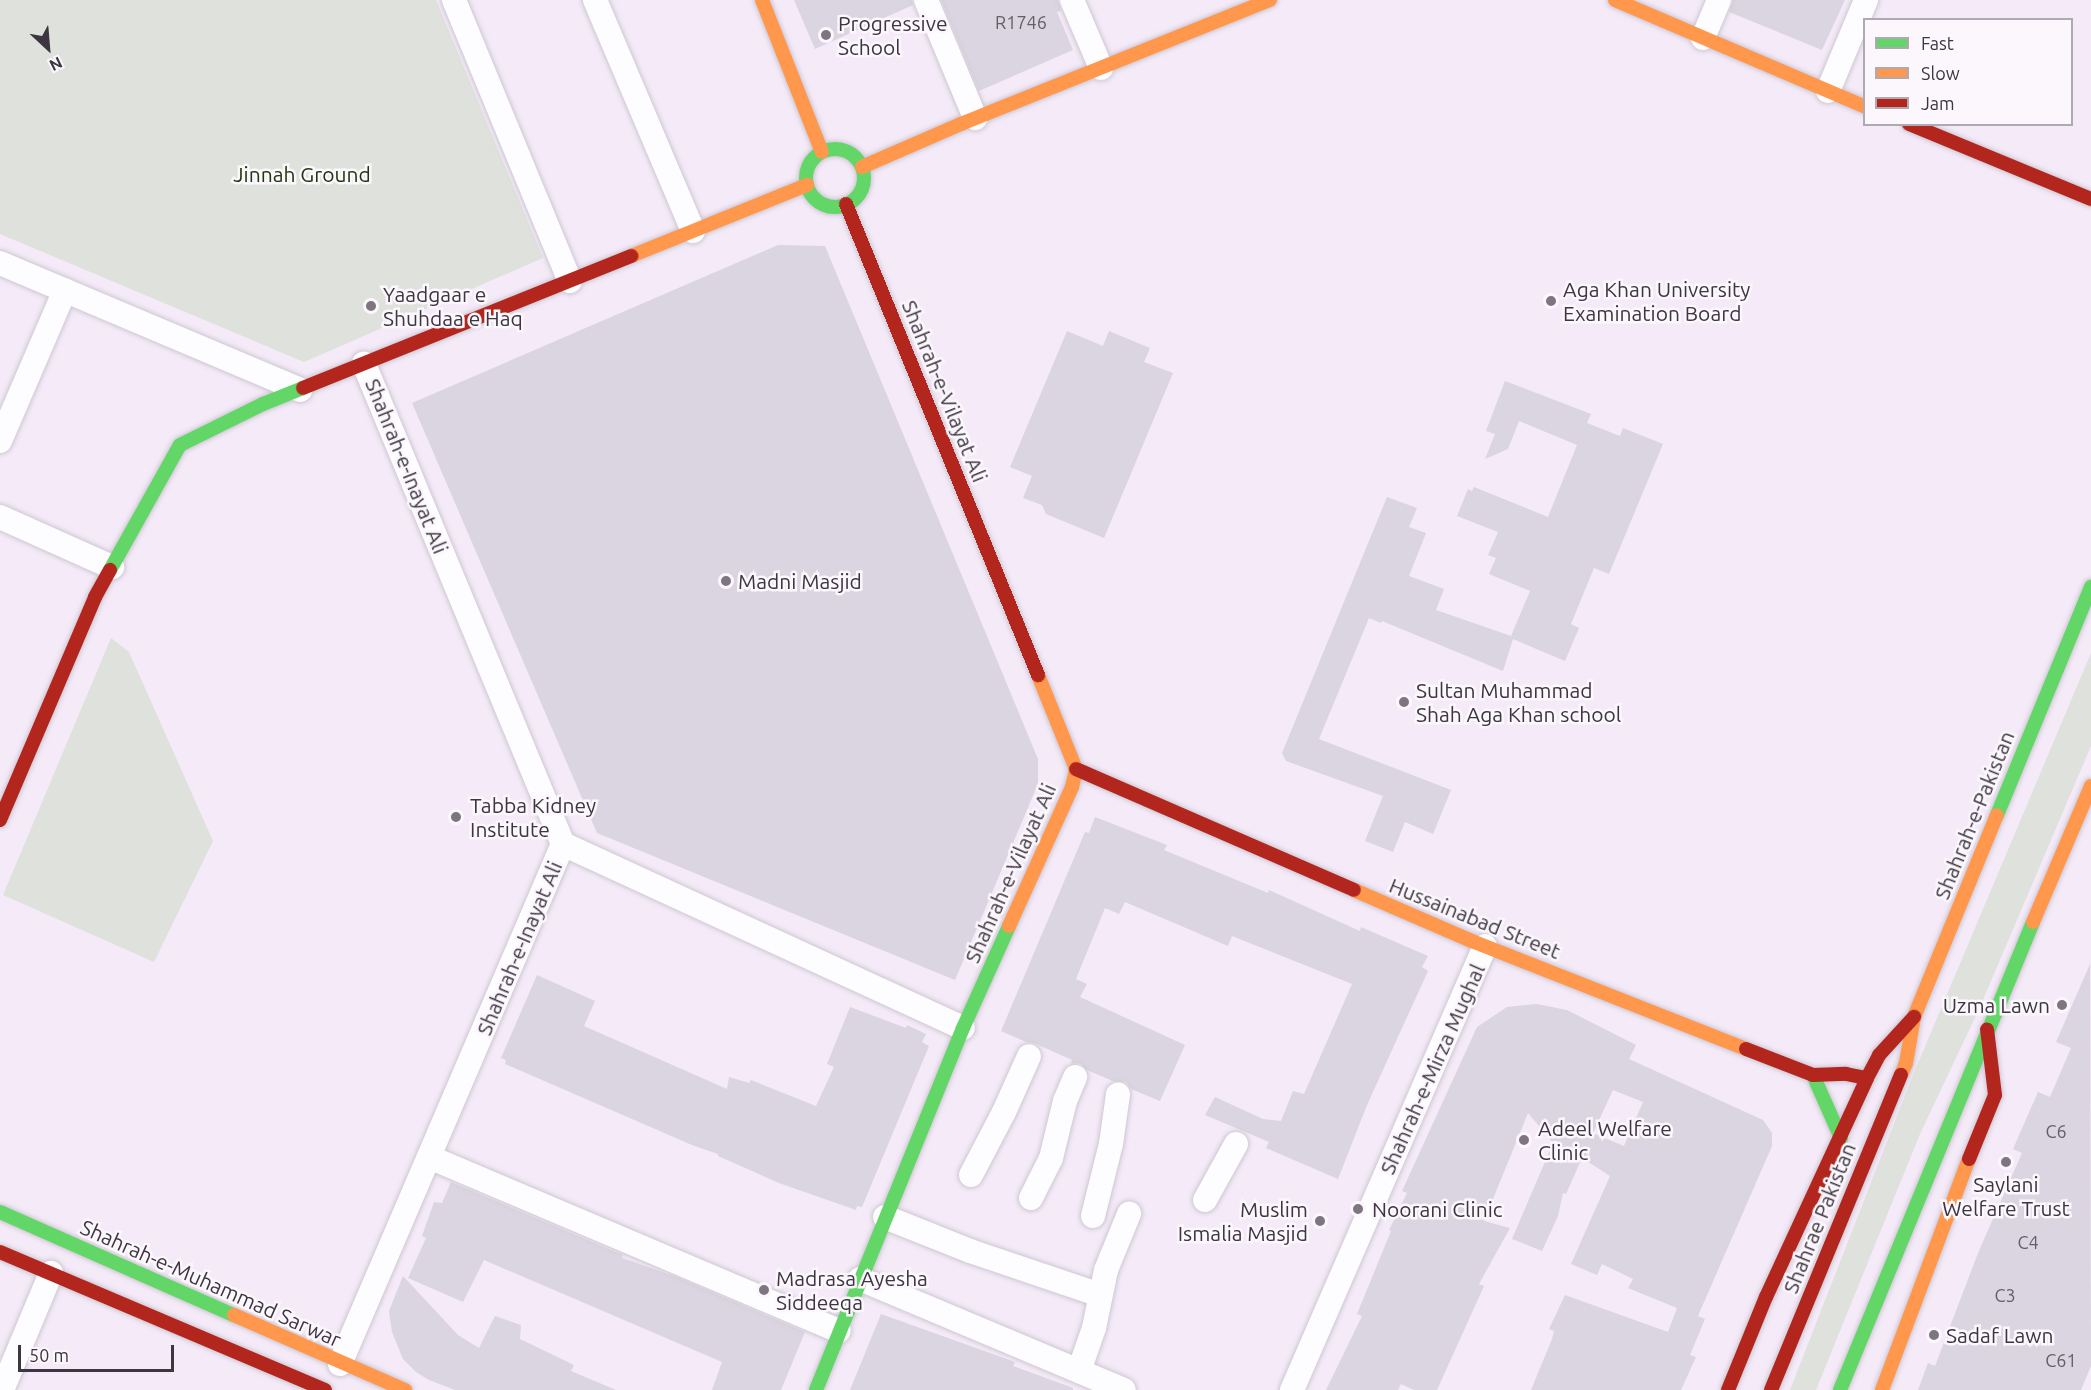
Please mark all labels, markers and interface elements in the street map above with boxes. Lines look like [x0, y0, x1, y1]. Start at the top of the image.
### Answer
place label: Progressive School [838, 10, 947, 60]
house number: R1746 [995, 11, 1047, 33]
north arrow [18, 18, 78, 78]
legend [1863, 18, 2073, 126]
marker: Progressive School [819, 28, 833, 42]
text: Fast [1921, 33, 1954, 53]
text: N [47, 53, 65, 75]
text: Slow [1921, 63, 1960, 83]
text: Jam [1921, 93, 1955, 113]
park label: Jinnah Ground [233, 161, 371, 187]
place label: Aga Khan University Examination Board [1563, 276, 1750, 326]
place label: Yaadgaar e Shuhdaa e Haq [383, 281, 523, 331]
marker: Aga Khan University Examination Board [1544, 294, 1558, 308]
street label: Shahrah-e-Vilayat Ali [897, 296, 993, 486]
marker: Yaadgaar e Shuhdaa e Haq [364, 299, 378, 313]
street label: Shahrah-e-Inayat Ali [360, 375, 454, 557]
place label: Madni Masjid [738, 568, 862, 594]
marker: Madni Masjid [719, 574, 733, 588]
place label: Sultan Muhammad Shah Aga Khan school [1416, 677, 1621, 727]
marker: Sultan Muhammad Shah Aga Khan school [1397, 695, 1411, 709]
street label: Shahrah-e-Pakistan [1929, 727, 2019, 903]
street label: Shahrah-e-Vilayat Ali [959, 779, 1061, 967]
place label: Tabba Kidney Institute [470, 792, 596, 842]
marker: Tabba Kidney Institute [447, 808, 465, 826]
street label: Shahrah-e-Inayat Ali [471, 857, 567, 1039]
street label: Hussainabad Street [1386, 872, 1564, 964]
street label: Shahrah-e-Mirza Mughal [1374, 960, 1490, 1178]
place label: Uzma Lawn [1943, 992, 2050, 1018]
marker: Uzma Lawn [2055, 998, 2069, 1012]
place label: Adeel Welfare Clinic [1538, 1115, 1672, 1165]
house number: C6 [2045, 1120, 2067, 1142]
marker: Adeel Welfare Clinic [1515, 1131, 1533, 1149]
street label: Shahrae Pakistan [1777, 1139, 1861, 1297]
marker: Saylani Welfare Trust [1999, 1155, 2013, 1169]
place label: Saylani Welfare Trust [1942, 1171, 2070, 1221]
place label: Muslim Ismalia Masjid [1178, 1196, 1308, 1246]
place label: Noorani Clinic [1372, 1196, 1503, 1222]
marker: Noorani Clinic [1349, 1200, 1367, 1218]
street label: Shahrah-e-Muhammad Sarwar [77, 1214, 345, 1352]
marker: Muslim Ismalia Masjid [1313, 1214, 1327, 1228]
house number: C4 [2017, 1231, 2039, 1253]
place label: Madrasa Ayesha Siddeeqa [776, 1265, 928, 1315]
marker: Madrasa Ayesha Siddeeqa [757, 1283, 771, 1297]
house number: C3 [1994, 1284, 2016, 1306]
place label: Sadaf Lawn [1946, 1322, 2053, 1348]
marker: Sadaf Lawn [1927, 1328, 1941, 1342]
scale bar [21, 1333, 177, 1371]
text: 50 m [29, 1345, 69, 1365]
house number: C61 [2045, 1349, 2077, 1371]

